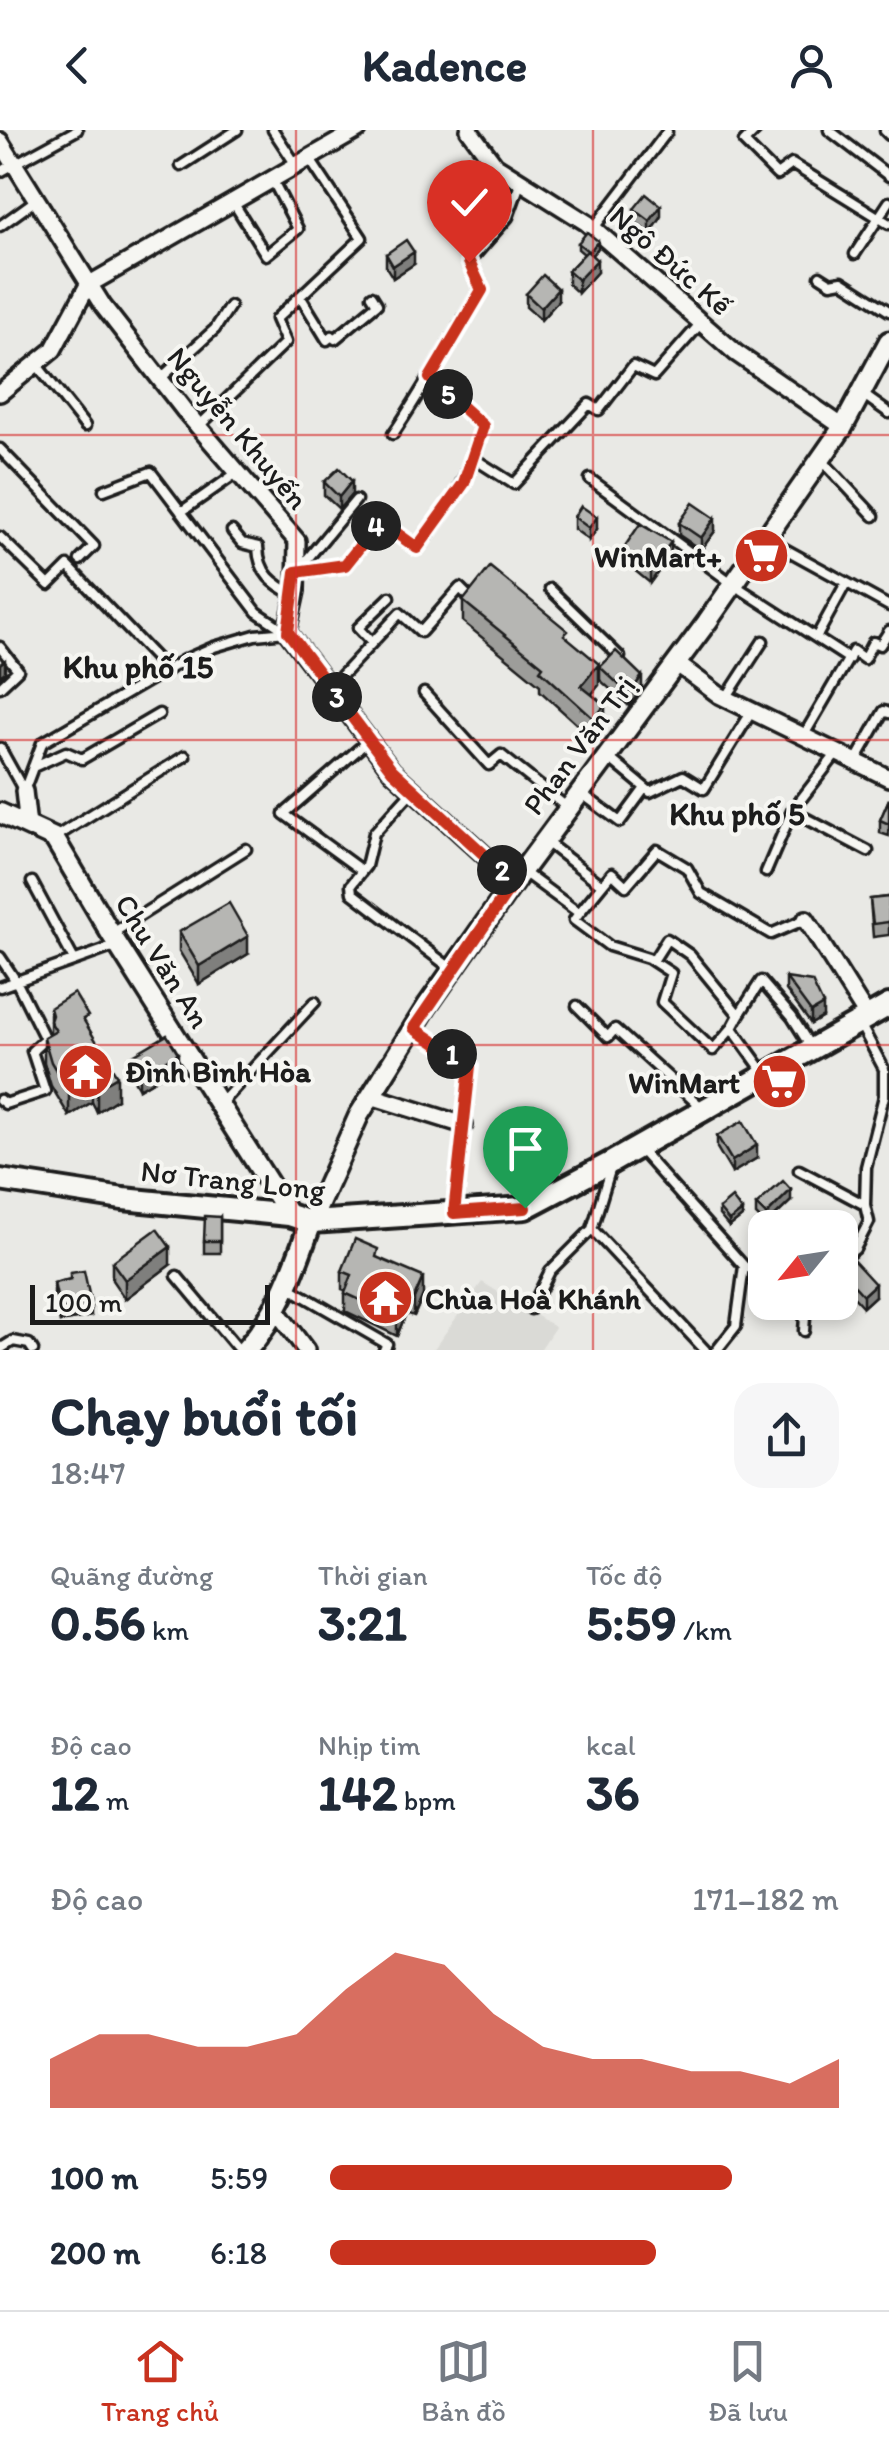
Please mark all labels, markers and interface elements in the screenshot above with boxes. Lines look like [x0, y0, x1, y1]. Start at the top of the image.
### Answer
icon: back [50, 38, 105, 93]
text: Kadence [362, 38, 527, 92]
icon: person [784, 38, 839, 93]
pin [427, 160, 512, 263]
icon: check [442, 175, 497, 230]
street label: Ngô Đức Kế [602, 197, 740, 324]
street label: Nguyễn Khuyến [159, 339, 317, 517]
pin: 5 [423, 369, 473, 419]
text: 5 [441, 377, 455, 411]
pin: 4 [351, 501, 401, 551]
text: 4 [368, 509, 384, 543]
supermarket icon: WinMart+ [731, 526, 791, 586]
place label: WinMart+ [594, 538, 722, 575]
district label: Khu phố 15 [63, 648, 213, 686]
street label: Phan Văn Trị [515, 668, 643, 822]
pin: 3 [312, 672, 362, 722]
text: 3 [329, 680, 345, 714]
district label: Khu phố 5 [669, 795, 805, 833]
pin: 2 [477, 845, 527, 895]
text: 2 [495, 853, 509, 887]
street label: Chu Văn An [107, 887, 219, 1035]
pin: 1 [427, 1029, 477, 1079]
text: 1 [446, 1037, 459, 1071]
temple icon: Đình Bình Hòa [56, 1041, 116, 1101]
supermarket icon: WinMart [749, 1052, 809, 1112]
place label: Đình Bình Hòa [125, 1053, 311, 1090]
place label: WinMart [628, 1064, 740, 1101]
pin [483, 1106, 568, 1209]
icon: arrive [498, 1121, 553, 1176]
street label: Nơ Trang Long [139, 1152, 328, 1208]
north arrow [748, 1210, 858, 1320]
map controls [748, 1210, 858, 1320]
temple icon: Chùa Hoà Khánh [356, 1268, 416, 1328]
scale bar [30, 1280, 270, 1324]
place label: Chùa Hoà Khánh [425, 1280, 642, 1317]
text: 100 m [45, 1285, 122, 1319]
text: Chạy buổi tối [50, 1383, 358, 1449]
button: share [734, 1383, 839, 1488]
text: 18:47 [50, 1454, 125, 1492]
text: Quãng đường [50, 1558, 213, 1592]
text: Thời gian [318, 1558, 428, 1592]
text: Tốc độ [586, 1558, 663, 1592]
text: 0.56 [50, 1592, 146, 1653]
text: 3:21 [318, 1592, 407, 1653]
text: 5:59 [586, 1592, 677, 1653]
text: km [146, 1613, 189, 1647]
text: /km [677, 1613, 732, 1647]
text: Độ cao [50, 1728, 132, 1762]
text: Nhịp tim [318, 1728, 420, 1762]
text: kcal [586, 1728, 636, 1762]
text: 12 [50, 1762, 100, 1823]
text: 142 [318, 1762, 398, 1823]
text: 36 [586, 1762, 640, 1823]
text: m [100, 1783, 129, 1817]
text: bpm [398, 1783, 456, 1817]
text: Độ cao [50, 1880, 143, 1918]
text: 171–182 m [692, 1880, 839, 1918]
text: 100 m [50, 2159, 138, 2197]
text: 5:59 [210, 2159, 268, 2197]
text: 200 m [50, 2234, 140, 2272]
text: 6:18 [210, 2234, 267, 2272]
tab: Trang chủ [101, 2334, 219, 2428]
tab: Bản đồ [421, 2334, 506, 2428]
tab: Đã lưu [708, 2334, 788, 2428]

